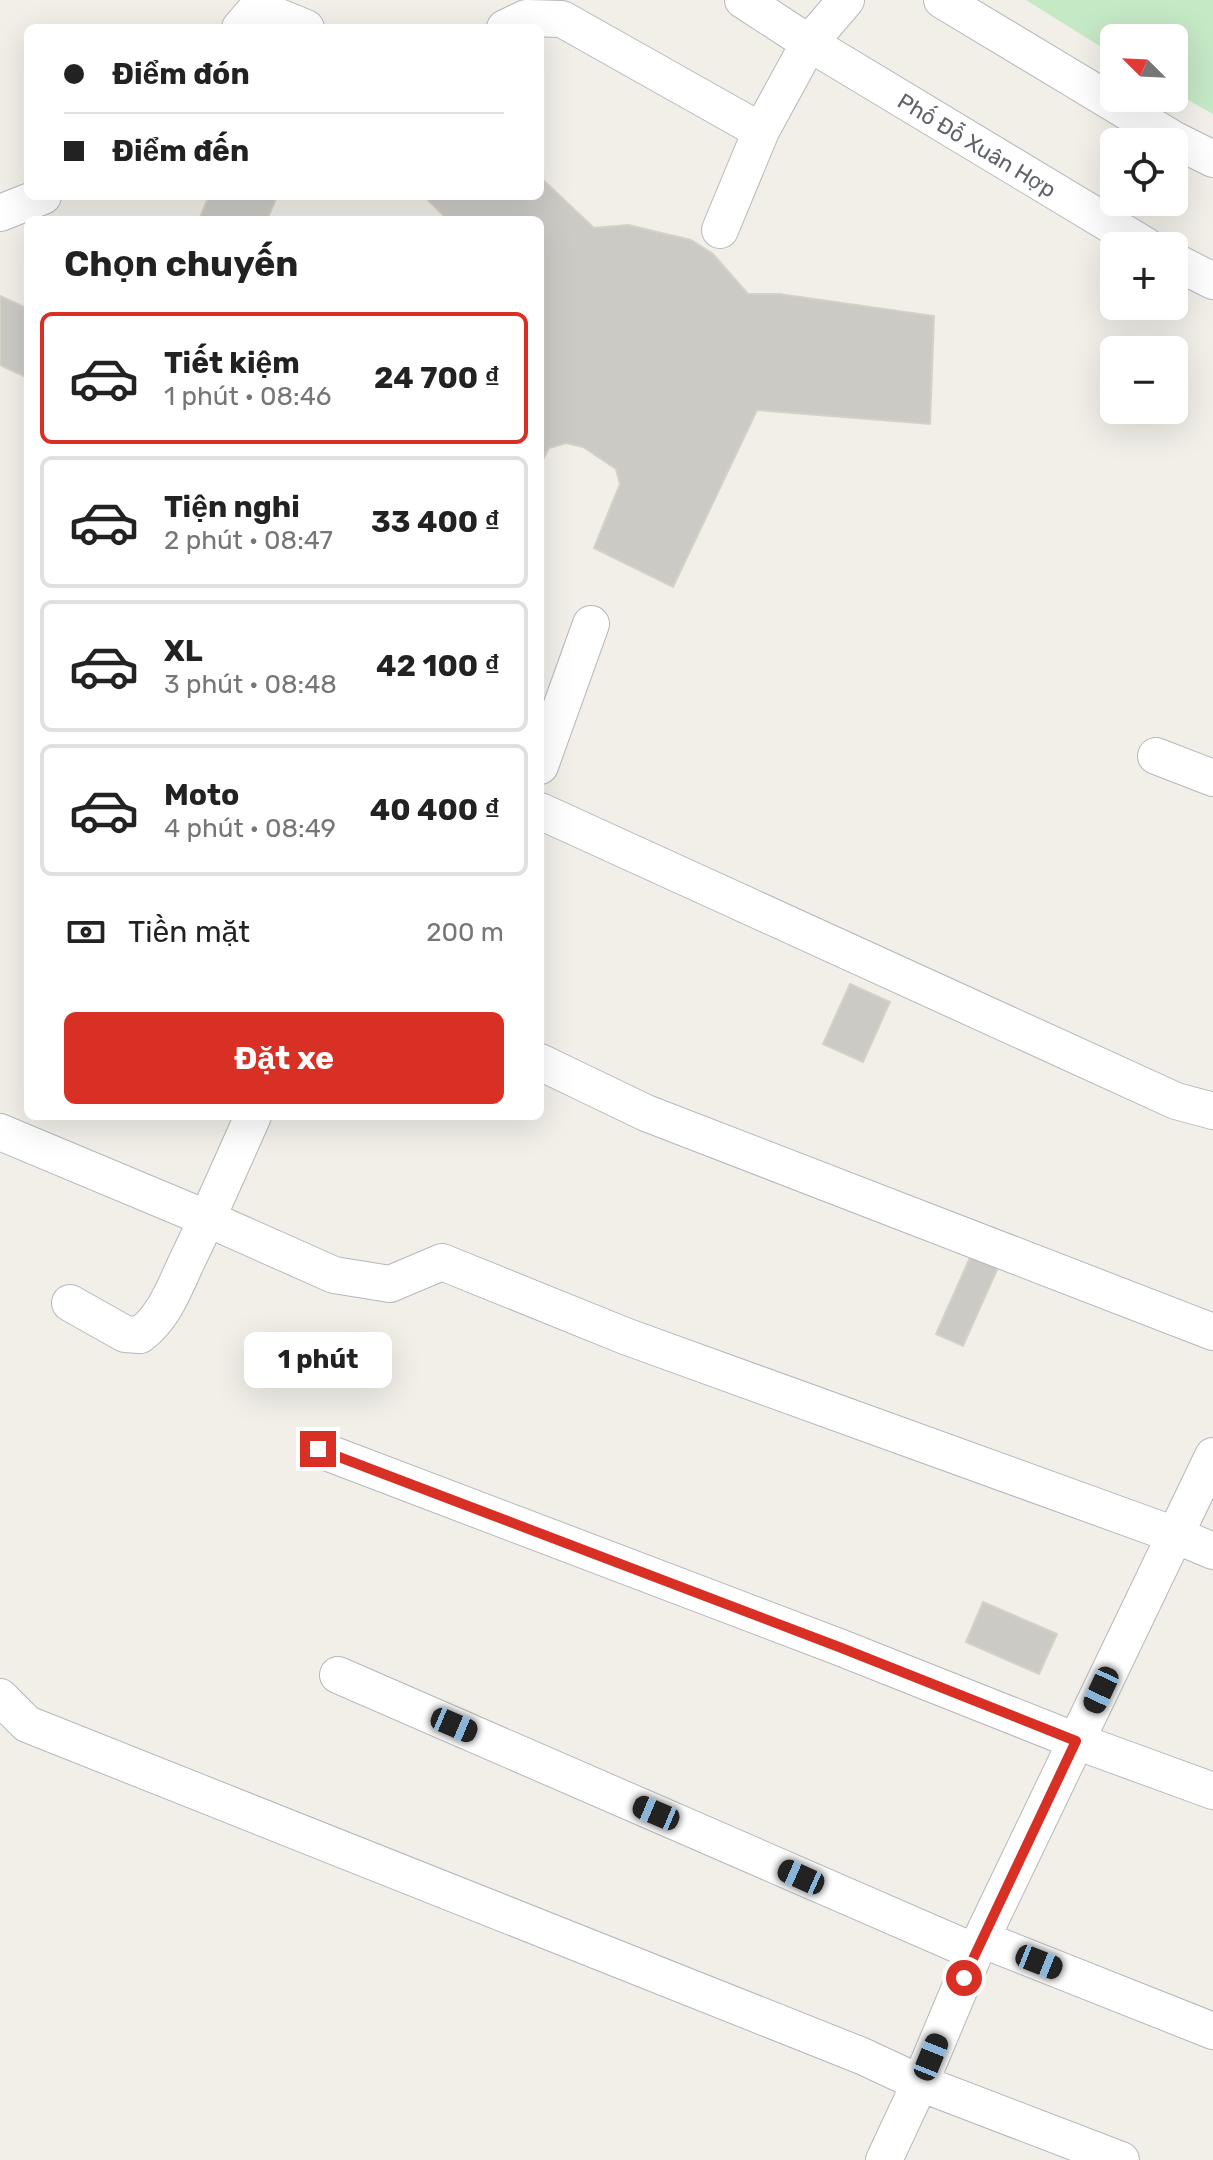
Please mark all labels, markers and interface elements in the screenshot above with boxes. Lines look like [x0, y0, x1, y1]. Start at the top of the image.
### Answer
north arrow [1100, 24, 1188, 112]
map controls [1100, 24, 1188, 424]
text: Điểm đón [112, 56, 250, 92]
street label: Phố Đỗ Xuân Hợp [893, 88, 1061, 203]
button: locate [1100, 128, 1188, 216]
text: Điểm đến [112, 133, 249, 169]
button: + [1100, 232, 1188, 320]
text: Chọn chuyến [64, 242, 299, 285]
button: − [1100, 336, 1188, 424]
icon: car [68, 342, 140, 414]
text: Tiết kiệm [164, 345, 300, 381]
text: 24 700 ₫ [374, 360, 500, 396]
text: 1 phút · 08:46 [164, 381, 332, 412]
icon: car [68, 486, 140, 558]
text: Tiện nghi [164, 489, 300, 525]
text: 33 400 ₫ [371, 504, 500, 540]
text: 2 phút · 08:47 [164, 525, 333, 556]
icon: car [68, 630, 140, 702]
text: XL [164, 633, 203, 669]
text: 42 100 ₫ [376, 648, 500, 684]
text: 3 phút · 08:48 [164, 669, 337, 700]
icon: car [68, 774, 140, 846]
text: Moto [164, 777, 239, 813]
text: 40 400 ₫ [370, 792, 500, 828]
text: 4 phút · 08:49 [164, 813, 336, 844]
icon: cash [64, 910, 108, 954]
text: Tiền mặt [128, 914, 250, 950]
text: 200 m [426, 917, 504, 948]
button: Đặt xe [64, 1012, 504, 1104]
callout: 1 phút [244, 1333, 392, 1389]
text: 1 phút [278, 1344, 358, 1375]
route end [300, 1431, 336, 1467]
car [1080, 1663, 1122, 1717]
car [427, 1705, 481, 1745]
car [629, 1793, 683, 1833]
car [774, 1856, 828, 1898]
car [1012, 1942, 1066, 1982]
route start [946, 1960, 982, 1996]
car [911, 2030, 951, 2084]

